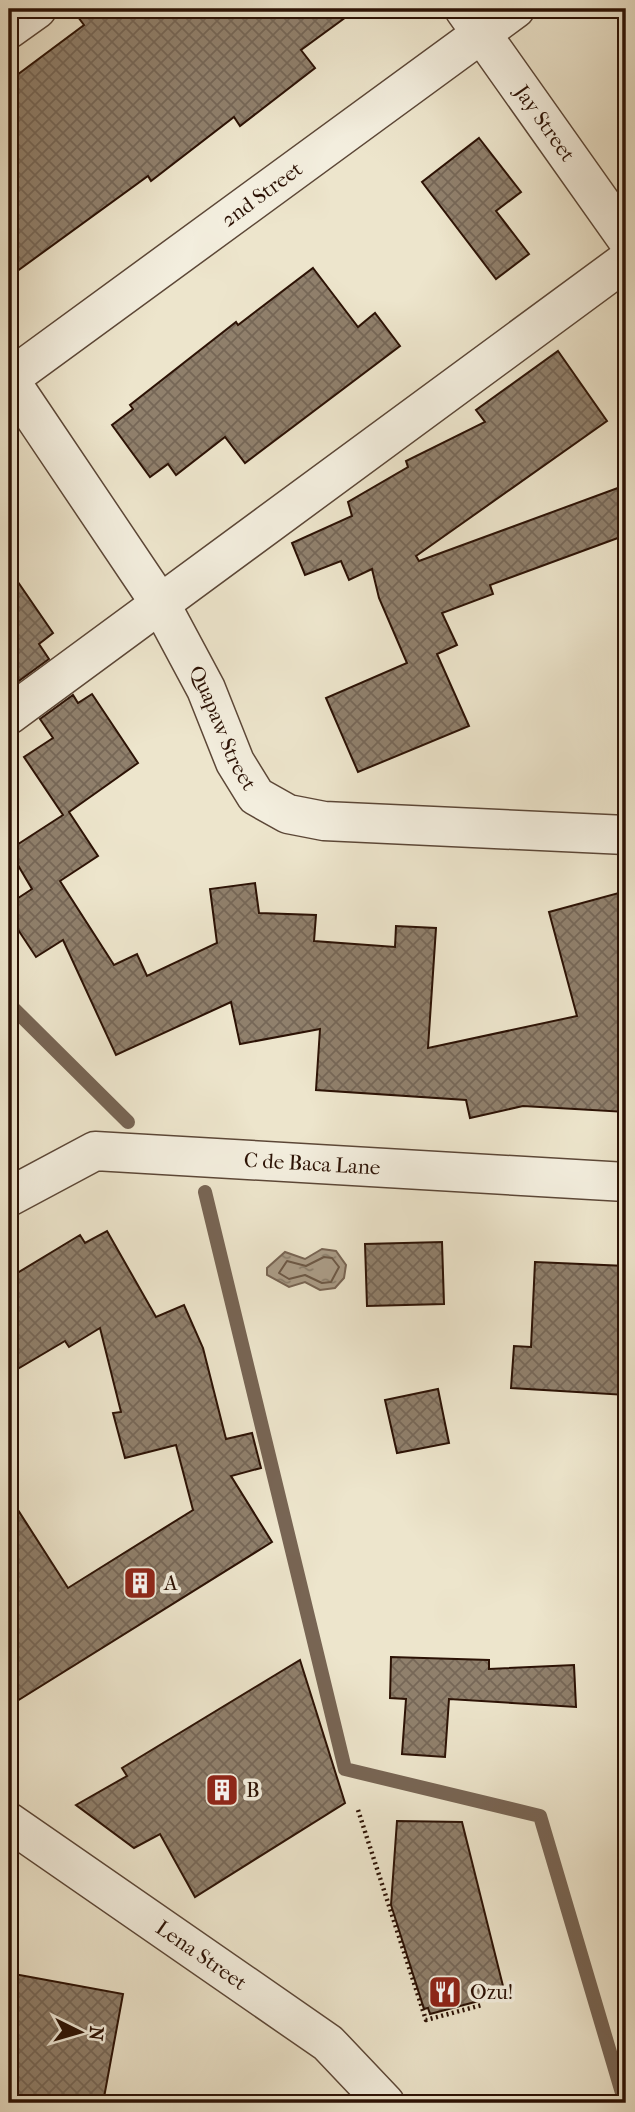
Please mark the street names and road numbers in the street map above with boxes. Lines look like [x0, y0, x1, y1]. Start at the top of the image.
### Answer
street label: Jay Street [508, 79, 580, 167]
street label: 2nd Street [217, 156, 307, 232]
street label: Quapaw Street [184, 662, 262, 795]
street label: C de Baca Lane [243, 1148, 381, 1180]
street label: Lena Street [151, 1915, 252, 1995]

